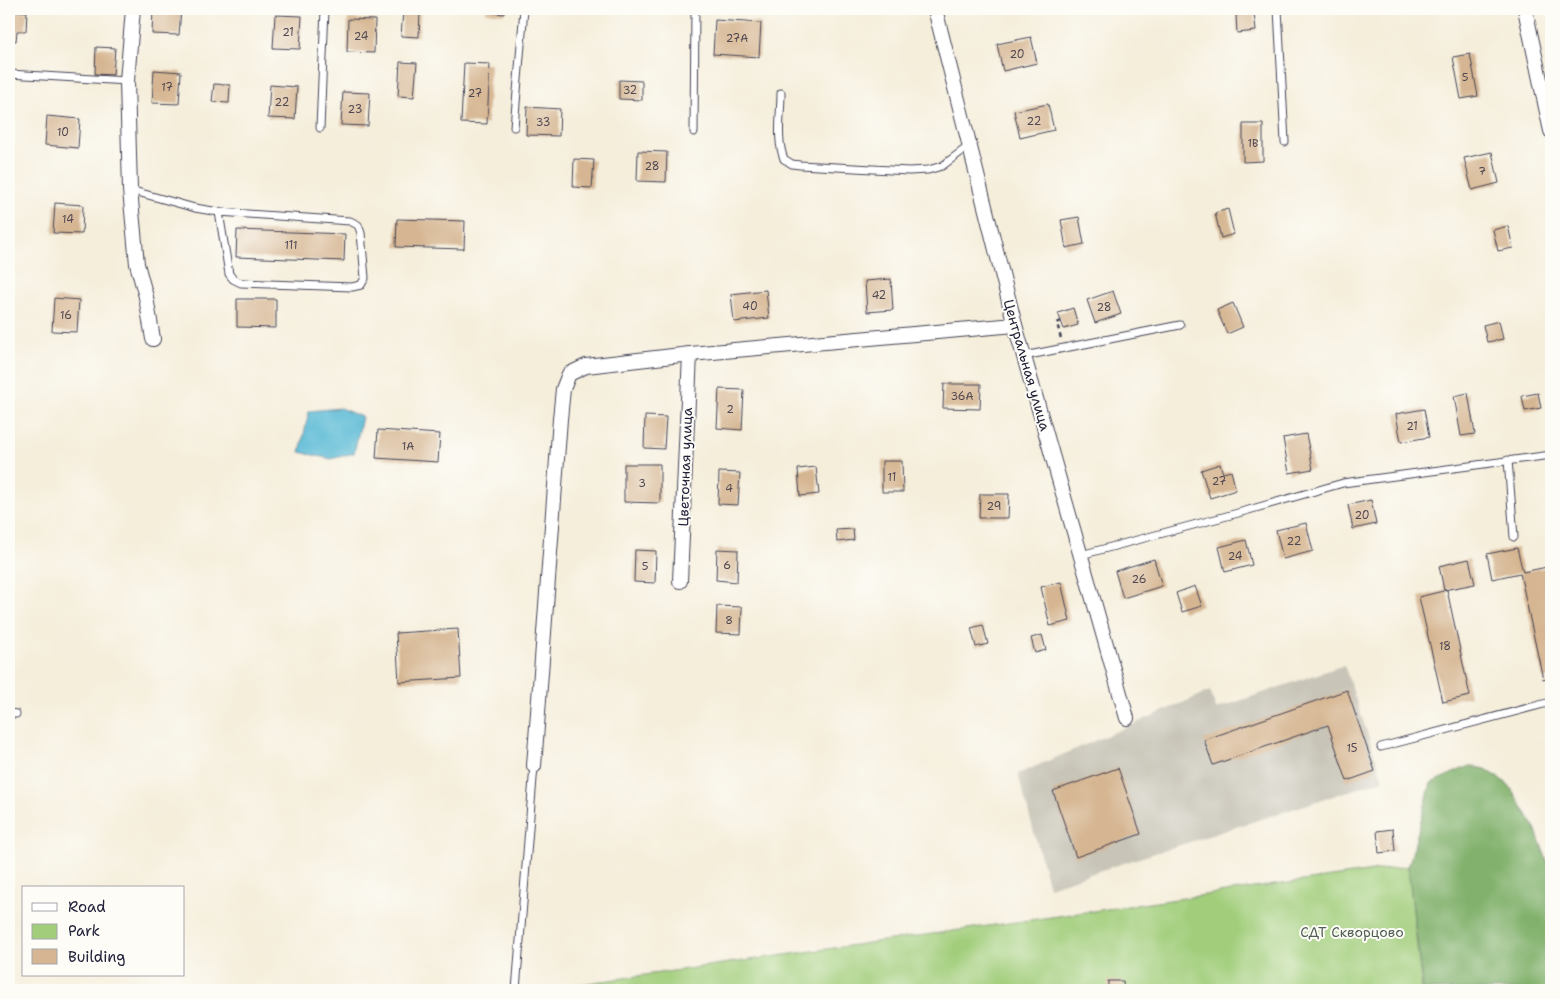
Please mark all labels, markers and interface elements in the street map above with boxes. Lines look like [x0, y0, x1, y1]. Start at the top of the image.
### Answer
house number: 21 [282, 25, 294, 40]
house number: 24 [354, 29, 369, 44]
house number: 27А [726, 31, 748, 46]
house number: 20 [1009, 47, 1025, 62]
house number: 5 [1462, 70, 1469, 85]
house number: 17 [161, 80, 173, 95]
house number: 32 [623, 83, 637, 98]
house number: 27 [468, 86, 483, 101]
house number: 22 [275, 95, 289, 110]
house number: 23 [348, 102, 362, 117]
house number: 22 [1027, 114, 1041, 129]
house number: 33 [536, 115, 550, 130]
house number: 10 [57, 125, 69, 140]
house number: 1В [1247, 136, 1259, 151]
house number: 28 [644, 159, 660, 174]
house number: 7 [1478, 164, 1486, 179]
house number: 14 [62, 212, 74, 227]
house number: 111 [284, 238, 298, 253]
house number: 42 [872, 288, 886, 303]
street label: Центральная улица [1000, 297, 1055, 433]
house number: 40 [742, 299, 758, 314]
house number: 28 [1096, 300, 1112, 315]
house number: 16 [60, 308, 72, 323]
house number: 36А [950, 389, 974, 404]
house number: 2 [726, 402, 734, 417]
street label: Цветочная улица [674, 407, 696, 527]
house number: 21 [1406, 419, 1418, 434]
house number: 1А [402, 439, 414, 454]
house number: 11 [888, 470, 896, 485]
house number: 27 [1212, 474, 1227, 489]
house number: 3 [638, 476, 646, 491]
house number: 4 [725, 481, 733, 496]
house number: 29 [987, 499, 1001, 514]
house number: 20 [1354, 508, 1370, 523]
house number: 22 [1287, 534, 1301, 549]
house number: 24 [1228, 549, 1243, 564]
house number: 6 [723, 558, 731, 573]
house number: 5 [642, 559, 649, 574]
house number: 26 [1132, 572, 1146, 587]
house number: 8 [725, 613, 733, 628]
house number: 18 [1439, 639, 1451, 654]
house number: 15 [1346, 741, 1358, 756]
legend [22, 886, 185, 976]
text: Road [68, 897, 106, 917]
text: Park [68, 921, 100, 941]
park label: СДТ Скворцово [1300, 923, 1404, 941]
text: Building [68, 947, 125, 967]

